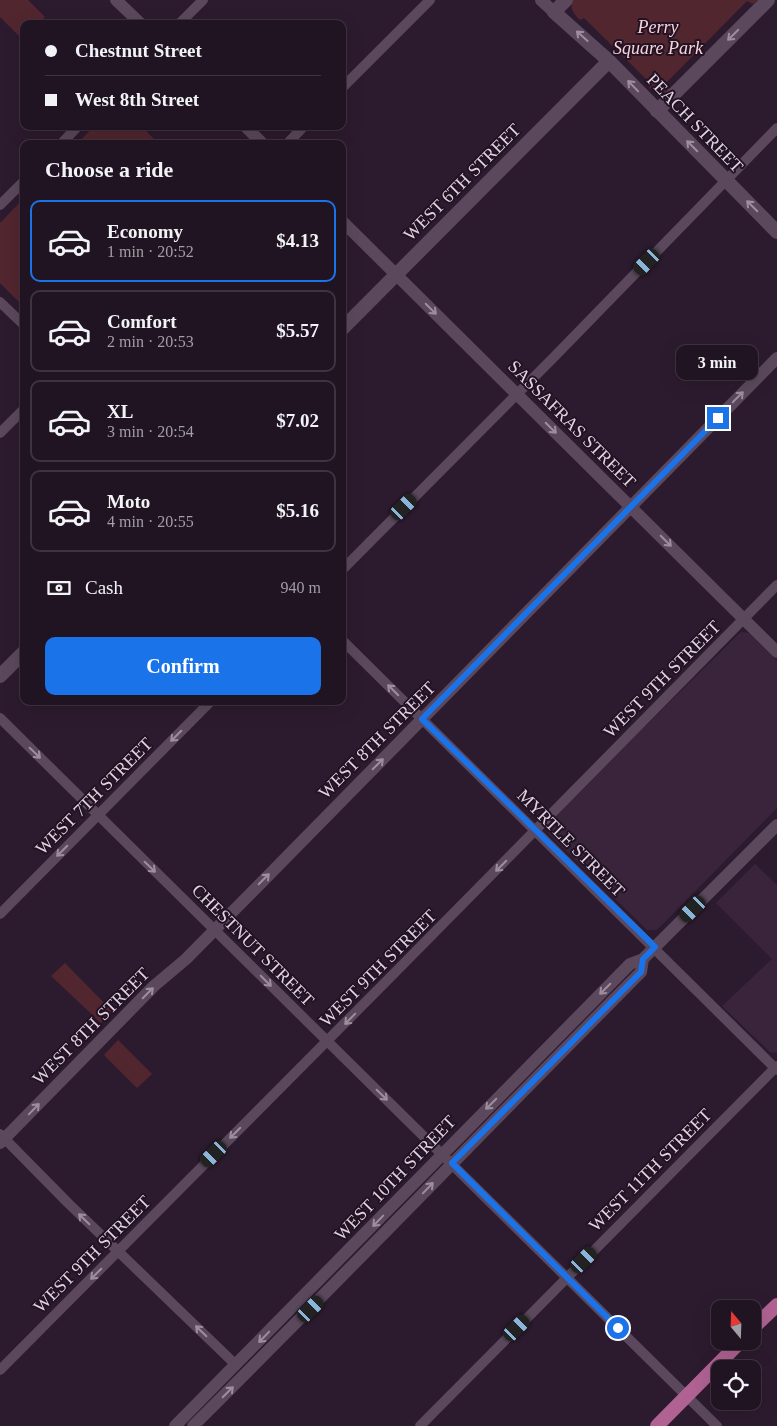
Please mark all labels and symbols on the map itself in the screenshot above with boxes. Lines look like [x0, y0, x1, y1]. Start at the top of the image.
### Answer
park label: Perry Square Park [613, 17, 704, 58]
one-way arrow [727, 28, 739, 41]
one-way arrow [575, 31, 588, 42]
street label: PEACH STREET [643, 69, 747, 177]
one-way arrow [627, 80, 639, 92]
street label: WEST 6TH STREET [400, 120, 524, 244]
one-way arrow [686, 140, 698, 152]
one-way arrow [746, 201, 758, 213]
car [631, 246, 662, 278]
one-way arrow [425, 302, 437, 314]
callout: 3 min [677, 346, 759, 380]
street label: SASSAFRAS STREET [504, 356, 640, 492]
one-way arrow [732, 391, 744, 403]
route end [707, 407, 729, 429]
one-way arrow [545, 422, 558, 434]
car [388, 491, 419, 523]
one-way arrow [660, 535, 672, 547]
street label: WEST 9TH STREET [600, 617, 724, 741]
street label: WEST 8TH STREET [315, 678, 439, 802]
one-way arrow [387, 684, 399, 696]
one-way arrow [170, 729, 182, 742]
street label: WEST 7TH STREET [32, 734, 156, 858]
one-way arrow [29, 746, 41, 759]
one-way arrow [372, 758, 384, 770]
street label: MYRTLE STREET [513, 785, 629, 901]
one-way arrow [56, 845, 68, 858]
one-way arrow [495, 860, 507, 872]
one-way arrow [144, 861, 157, 873]
one-way arrow [258, 873, 270, 885]
street label: CHESTNUT STREET [188, 880, 318, 1010]
car [677, 893, 708, 925]
street label: WEST 9TH STREET [316, 906, 440, 1030]
street label: WEST 8TH STREET [29, 964, 153, 1088]
one-way arrow [260, 975, 272, 987]
one-way arrow [599, 983, 612, 995]
one-way arrow [142, 986, 154, 999]
one-way arrow [344, 1013, 356, 1025]
one-way arrow [376, 1089, 388, 1101]
one-way arrow [485, 1098, 497, 1111]
one-way arrow [28, 1102, 40, 1115]
street label: WEST 11TH STREET [585, 1105, 715, 1235]
street label: WEST 10TH STREET [330, 1111, 460, 1245]
one-way arrow [229, 1127, 241, 1140]
car [198, 1138, 229, 1170]
one-way arrow [422, 1182, 434, 1195]
street label: WEST 9TH STREET [30, 1192, 154, 1316]
one-way arrow [79, 1213, 91, 1225]
one-way arrow [372, 1214, 384, 1227]
car [568, 1244, 599, 1276]
one-way arrow [90, 1267, 102, 1280]
car [295, 1293, 326, 1325]
north arrow [711, 1300, 761, 1350]
car [501, 1312, 532, 1344]
route start [607, 1317, 629, 1339]
one-way arrow [195, 1325, 208, 1337]
one-way arrow [258, 1331, 270, 1343]
one-way arrow [222, 1386, 234, 1398]

